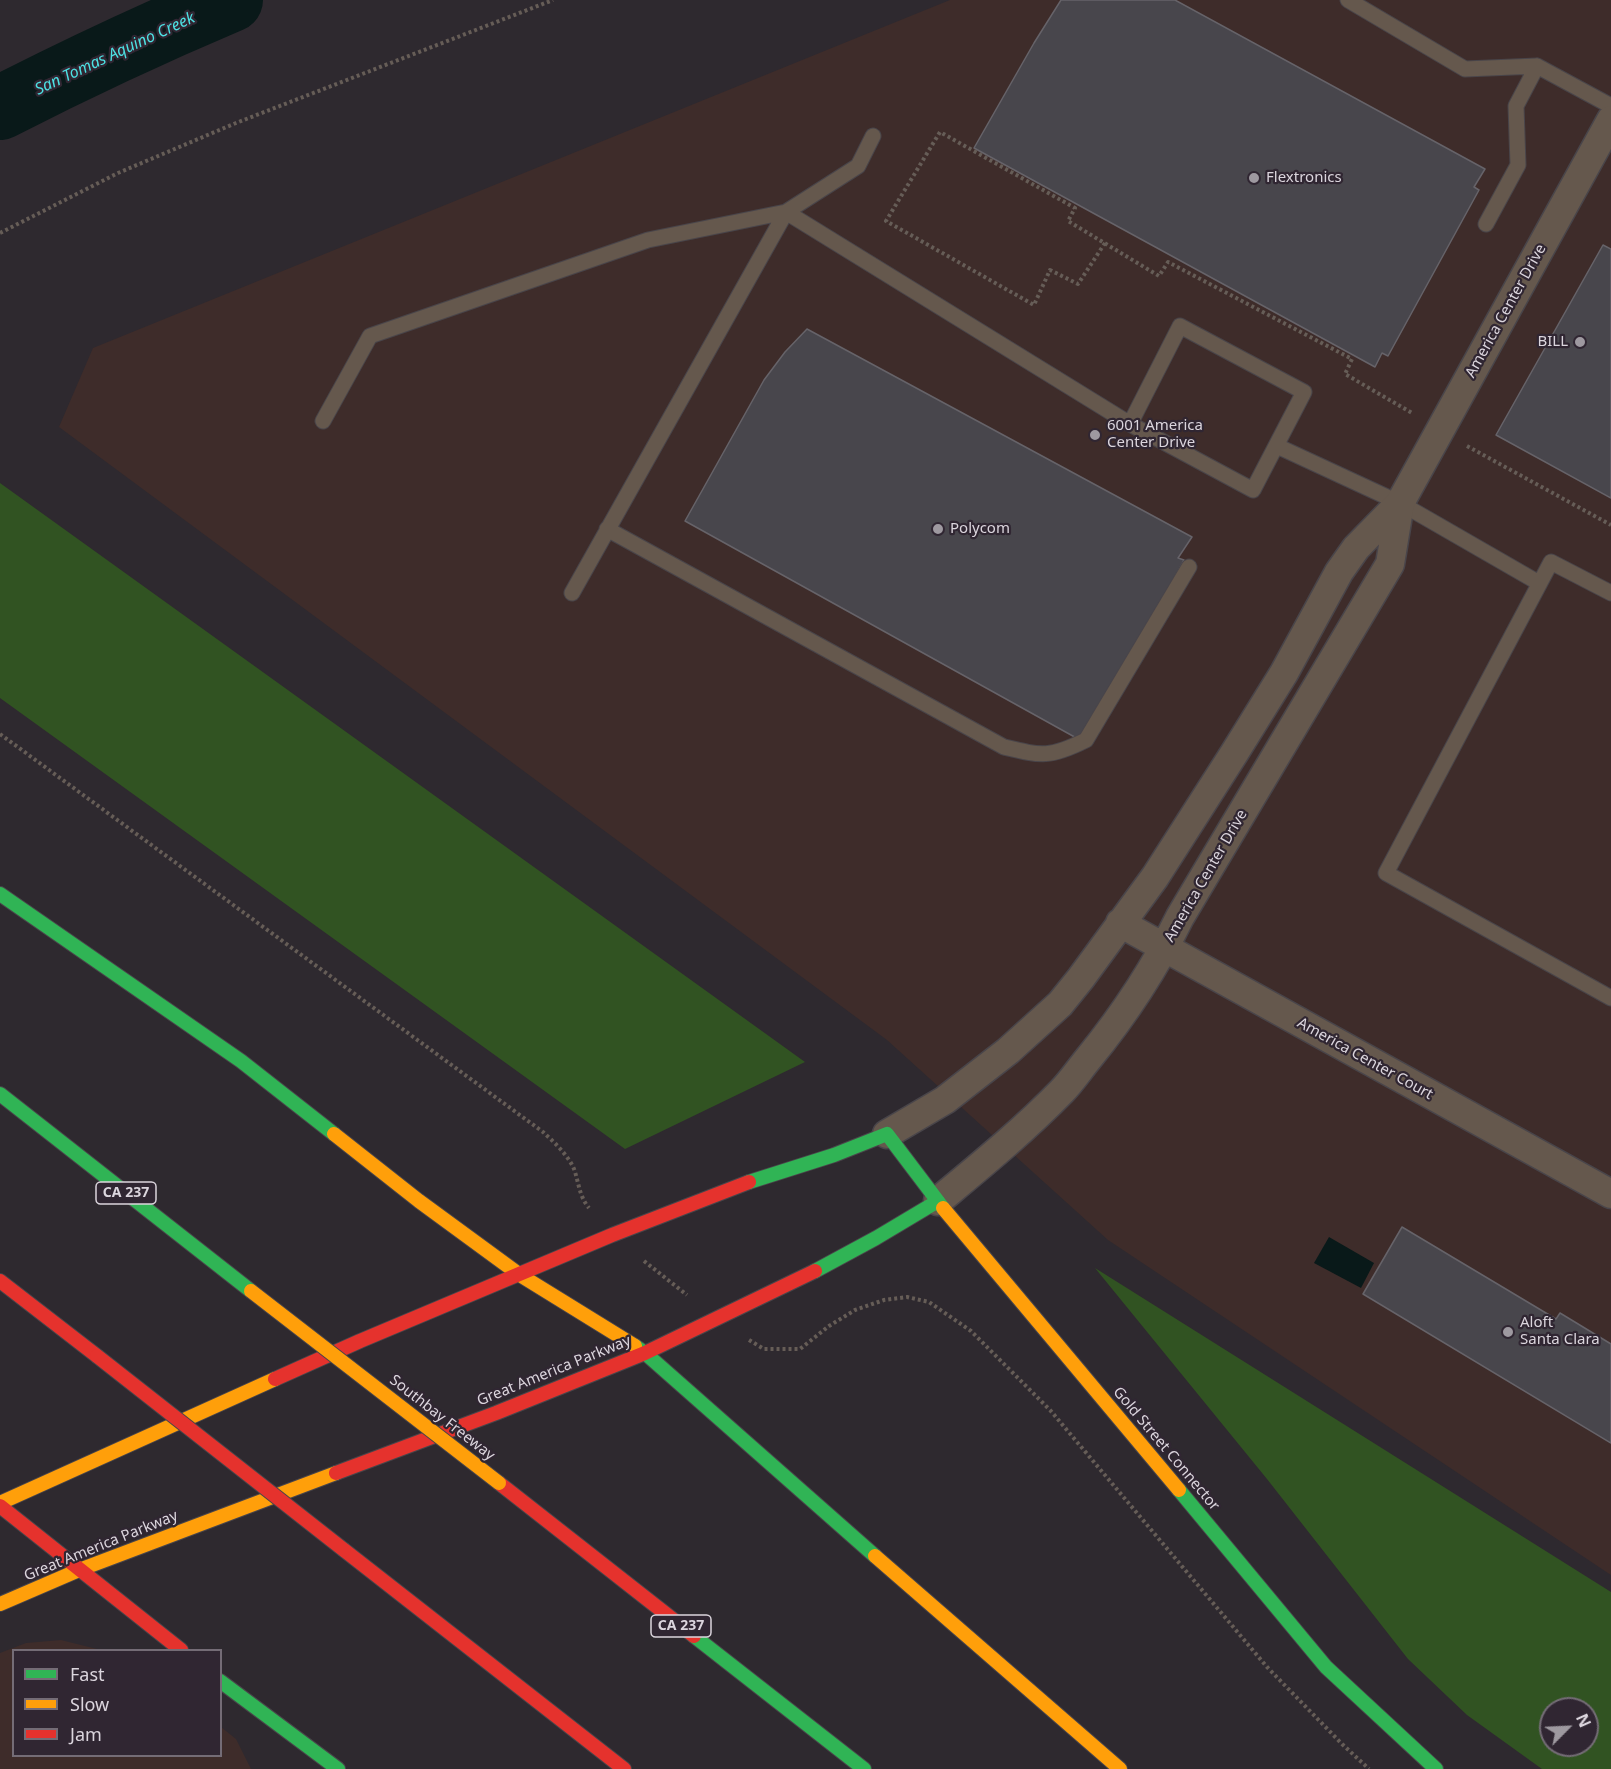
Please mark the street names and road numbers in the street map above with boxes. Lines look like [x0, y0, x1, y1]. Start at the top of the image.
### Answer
street label: America Center Drive [1462, 241, 1550, 381]
street label: America Center Drive [1161, 807, 1251, 945]
street label: America Center Court [1294, 1014, 1436, 1104]
road number: CA 237 [96, 1182, 156, 1204]
street label: Great America Parkway [475, 1332, 633, 1410]
street label: Southbay Freeway [386, 1371, 498, 1465]
street label: Gold Street Connector [1109, 1383, 1223, 1515]
street label: Great America Parkway [22, 1507, 180, 1585]
road number: CA 237 [651, 1615, 711, 1637]

